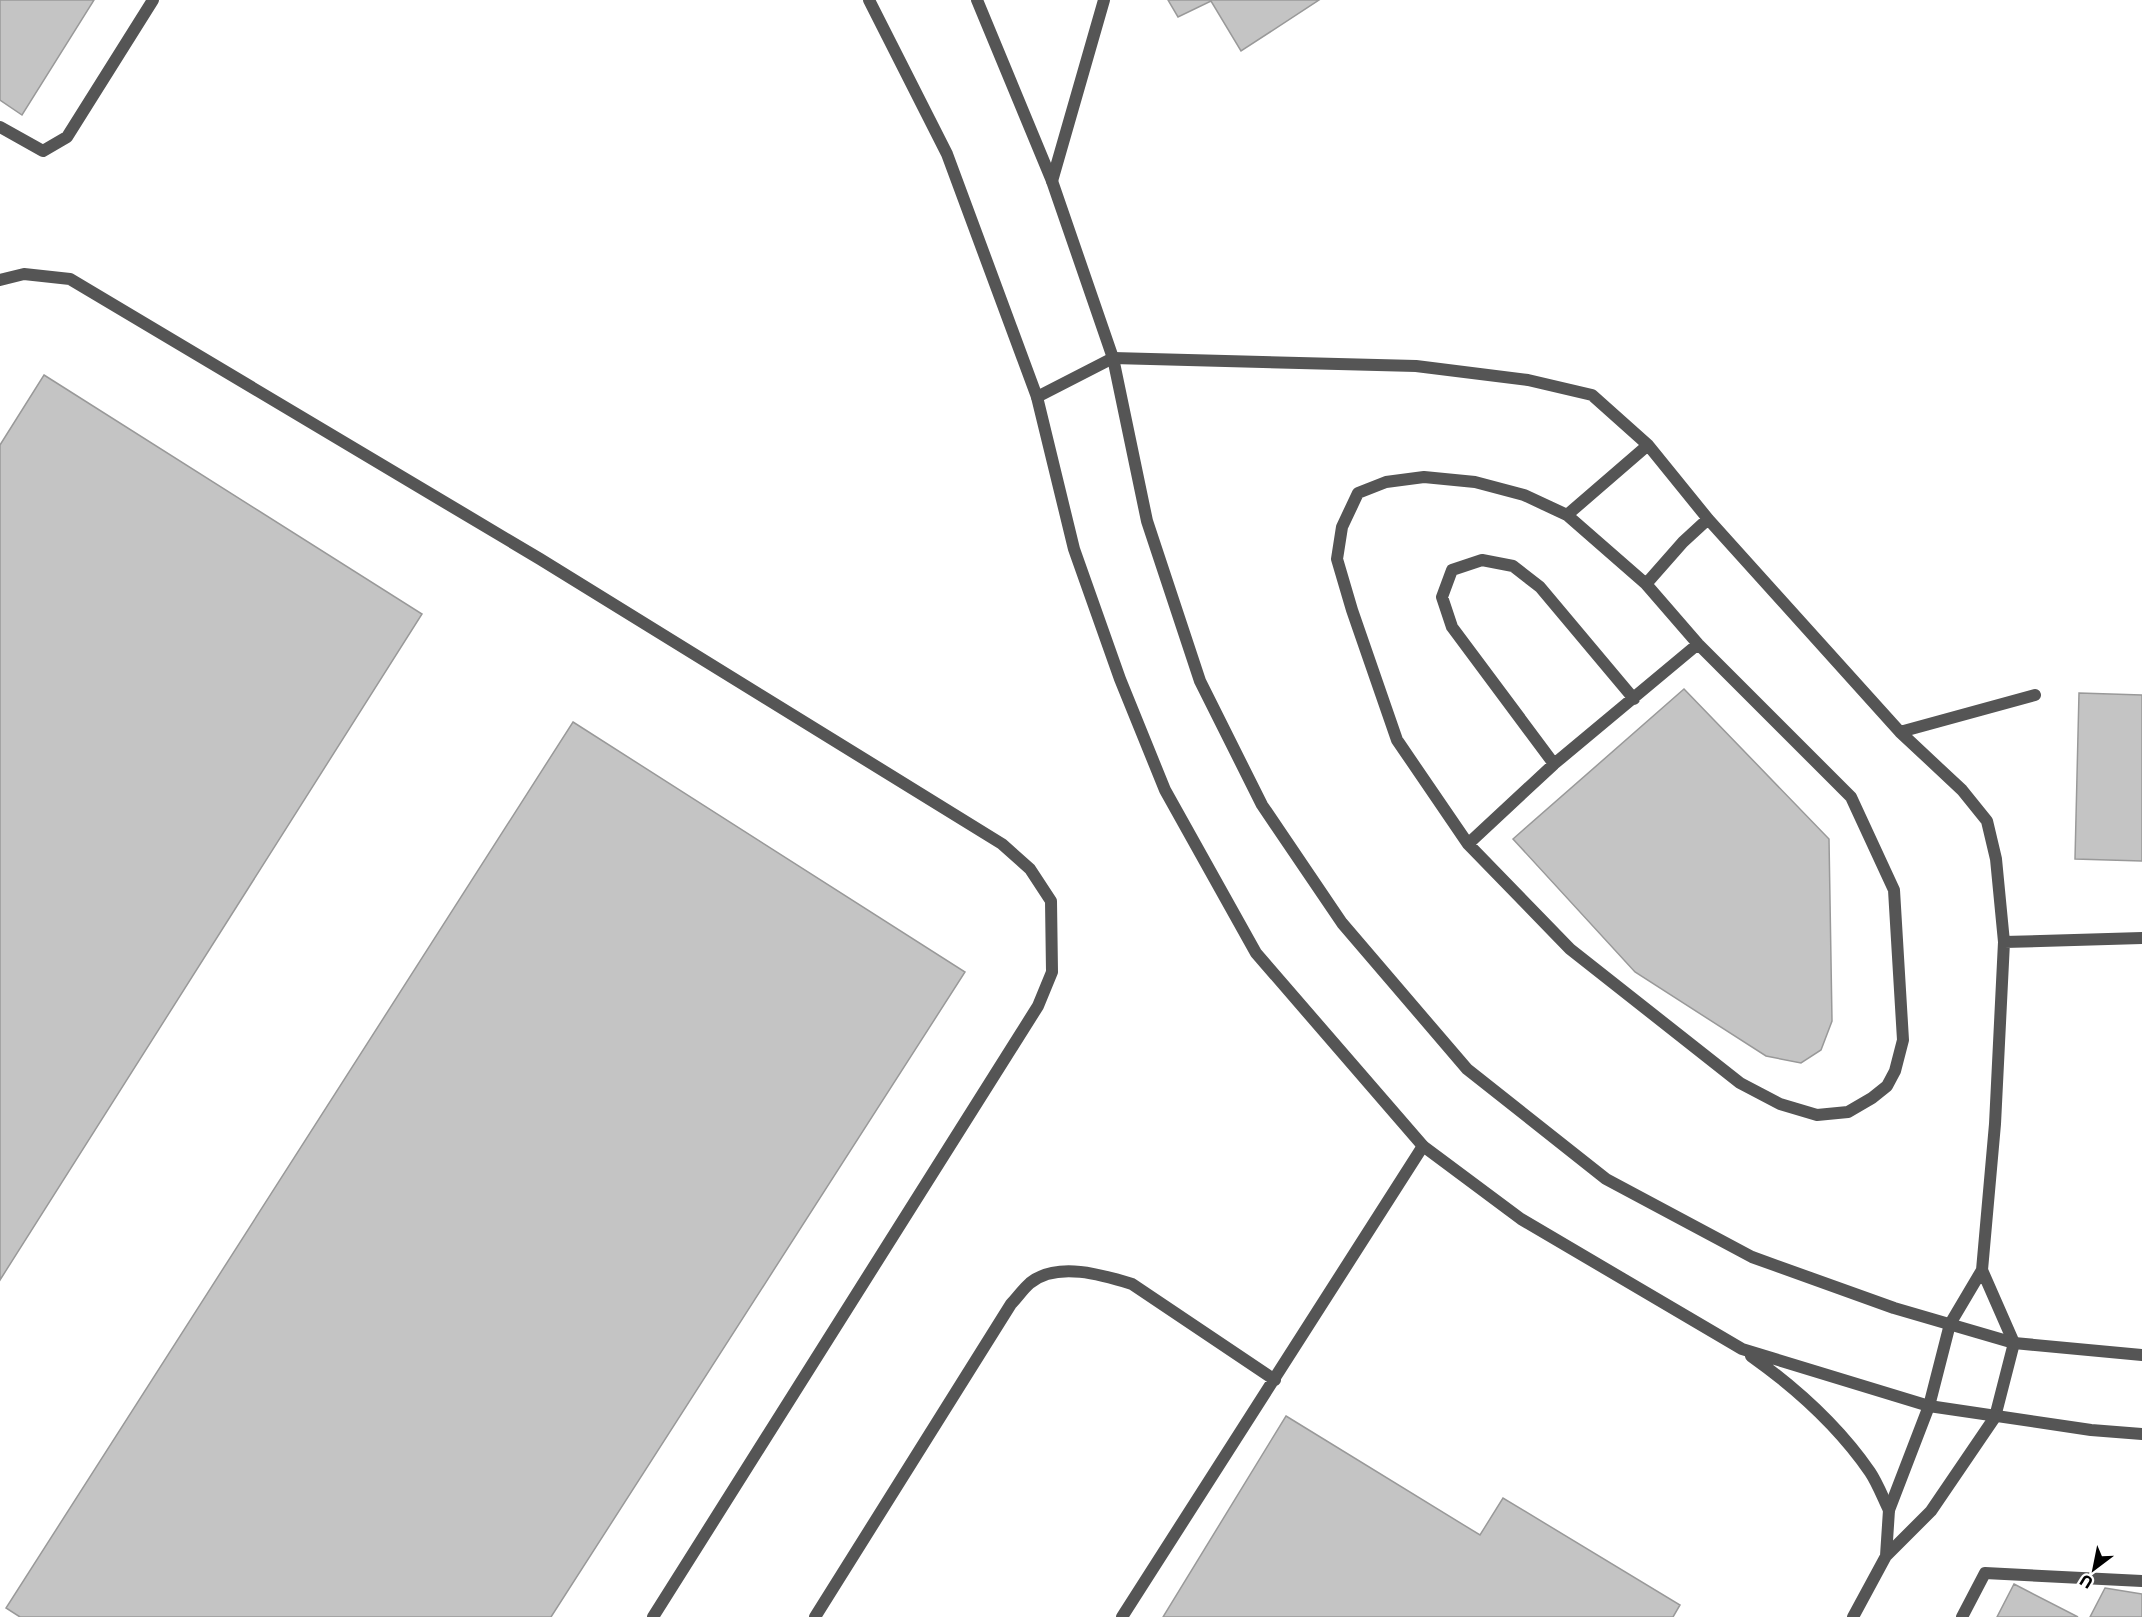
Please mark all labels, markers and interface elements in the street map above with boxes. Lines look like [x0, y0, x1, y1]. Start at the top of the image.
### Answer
north arrow [2064, 1539, 2124, 1599]
text: U [2076, 1571, 2096, 1593]

